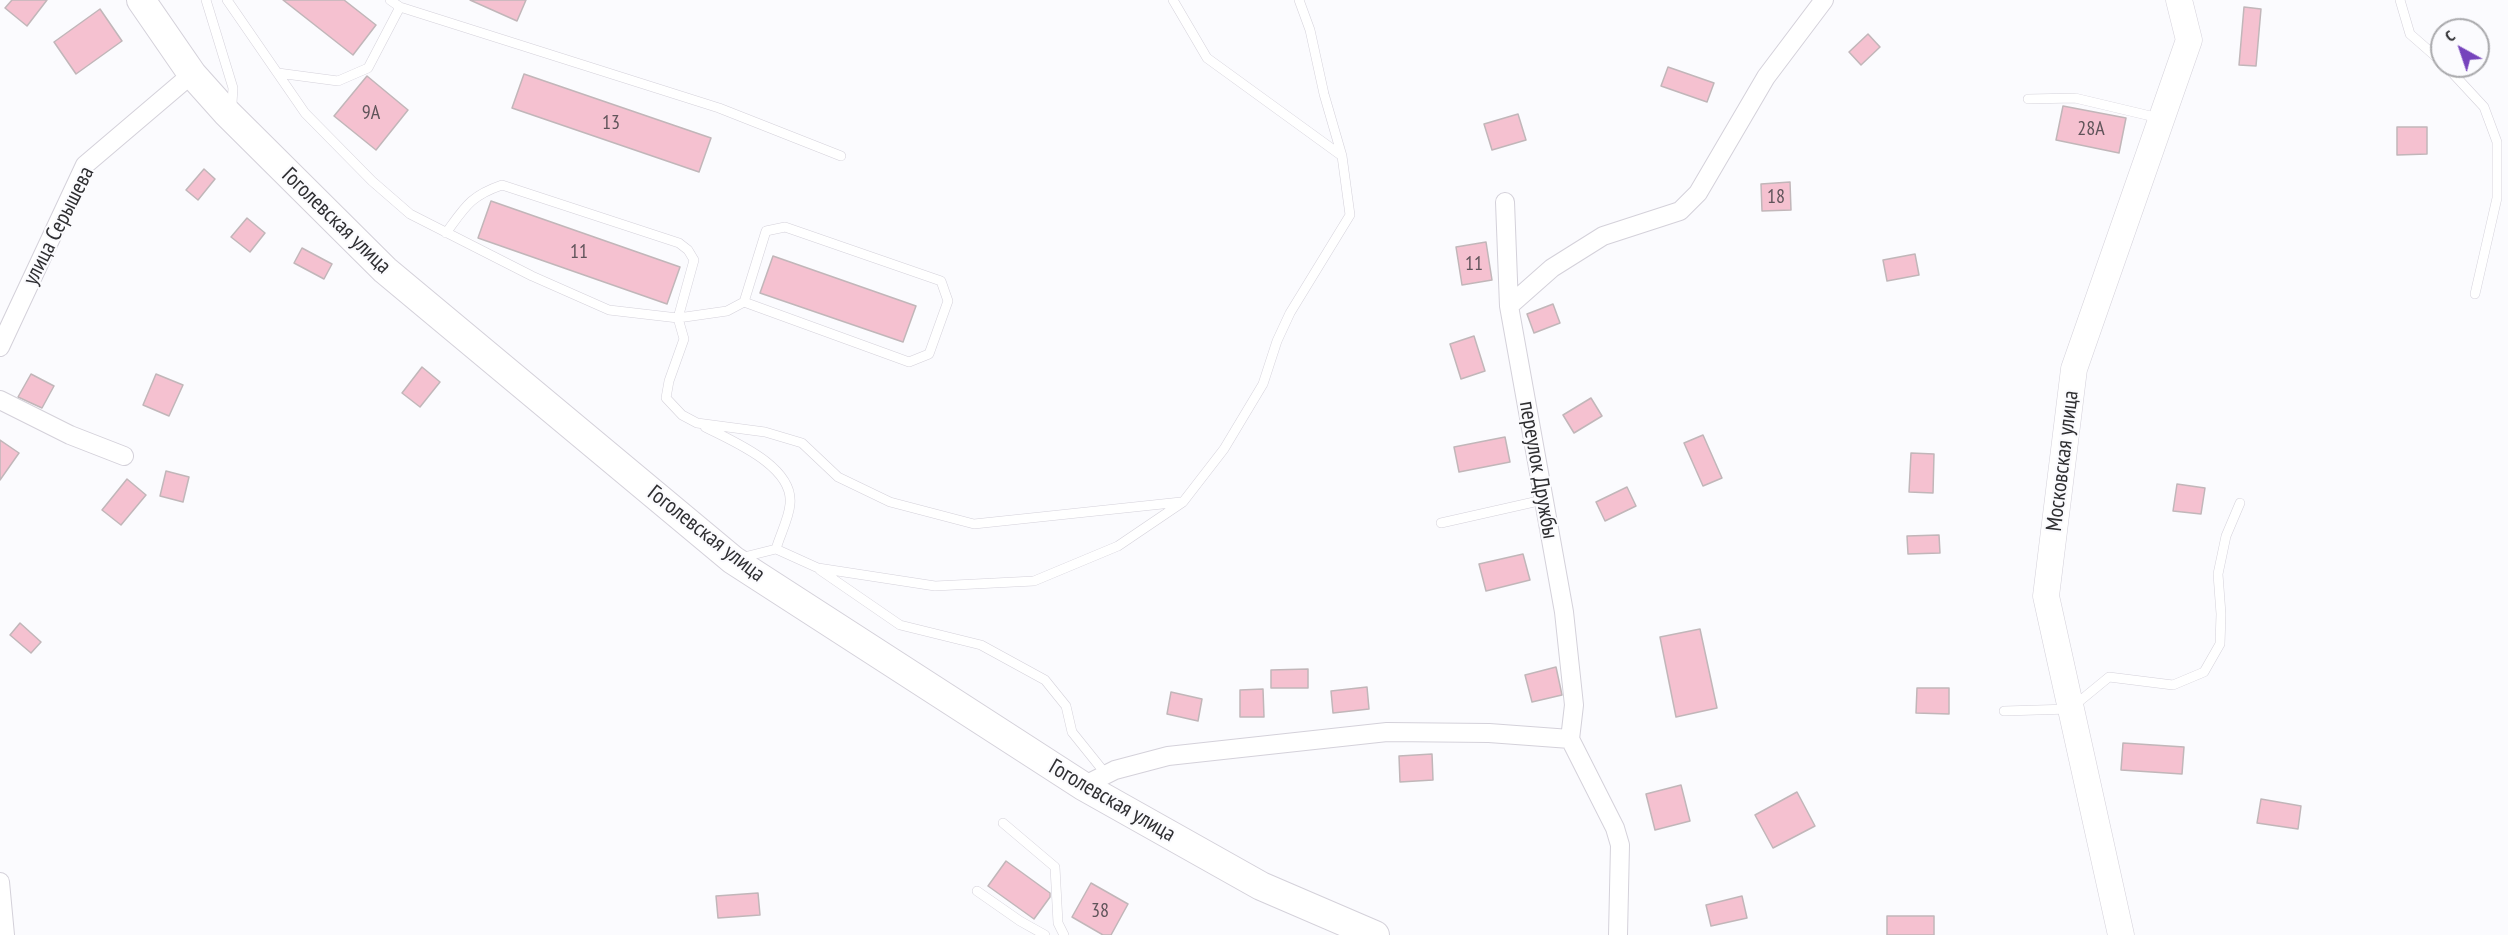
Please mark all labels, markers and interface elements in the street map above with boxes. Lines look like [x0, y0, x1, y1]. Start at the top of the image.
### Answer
north arrow [2430, 18, 2490, 78]
text: С [2440, 26, 2459, 46]
house number: 9А [362, 101, 380, 125]
house number: 13 [602, 111, 620, 135]
house number: 28А [2077, 117, 2105, 141]
street label: улица Серышева [18, 162, 100, 290]
street label: Гоголевская улица [276, 162, 396, 280]
house number: 18 [1767, 185, 1785, 209]
house number: 11 [570, 240, 588, 264]
house number: 11 [1465, 252, 1483, 276]
street label: Московская улица [2041, 389, 2085, 533]
street label: переулок Дружбы [1513, 399, 1563, 541]
street label: Гоголевская улица [642, 480, 770, 588]
street label: Гоголевская улица [1044, 754, 1180, 848]
house number: 38 [1091, 899, 1109, 923]

